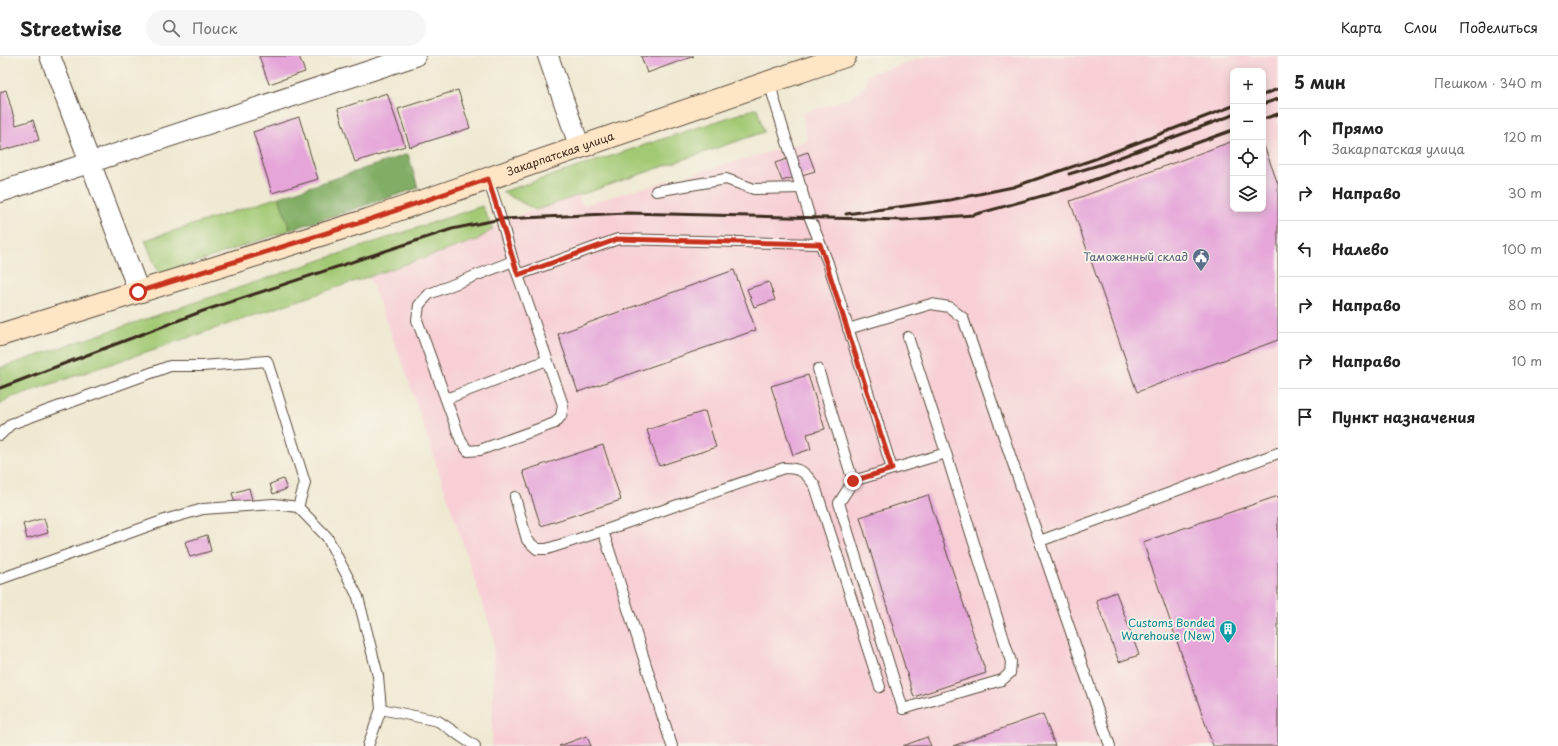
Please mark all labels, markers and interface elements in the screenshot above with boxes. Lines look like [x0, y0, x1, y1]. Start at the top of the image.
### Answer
search box [146, 10, 426, 46]
text: Streetwise [20, 14, 122, 42]
text: Поиск [192, 16, 237, 39]
icon: search [160, 17, 182, 39]
text: Карта [1341, 17, 1382, 38]
text: Слои [1404, 17, 1437, 38]
text: Поделиться [1459, 17, 1538, 38]
map controls [1230, 68, 1266, 212]
button: + [1230, 68, 1266, 104]
text: 5 мин [1294, 69, 1346, 95]
text: Пешком · 340 m [1434, 73, 1542, 92]
button: − [1230, 104, 1266, 140]
text: Прямо [1332, 116, 1383, 139]
icon: ahead [1294, 126, 1316, 148]
street label: Закарпатская улица [504, 127, 616, 180]
text: 120 m [1503, 127, 1542, 146]
text: Закарпатская улица [1332, 139, 1465, 158]
button: locate [1230, 140, 1266, 176]
button: layers [1230, 176, 1266, 212]
text: Направо [1332, 181, 1401, 204]
icon: right [1294, 182, 1316, 204]
text: 30 m [1508, 183, 1542, 202]
text: Налево [1332, 237, 1389, 260]
icon: left [1294, 238, 1316, 260]
text: 100 m [1502, 239, 1542, 258]
public building icon: Таможенный склад [1191, 247, 1211, 272]
place label: Таможенный склад [1083, 248, 1188, 265]
route start [129, 283, 147, 301]
text: Направо [1332, 293, 1401, 316]
icon: right [1294, 294, 1316, 316]
text: 80 m [1508, 295, 1542, 314]
text: Направо [1332, 349, 1401, 372]
icon: right [1294, 350, 1316, 372]
text: 10 m [1512, 351, 1542, 370]
text: Пункт назначения [1332, 405, 1475, 428]
icon: arrive [1294, 406, 1316, 428]
route end [844, 472, 862, 490]
place label: Customs Bonded Warehouse (New) [1121, 614, 1215, 644]
building icon: Customs Bonded Warehouse (New) [1218, 619, 1238, 644]

